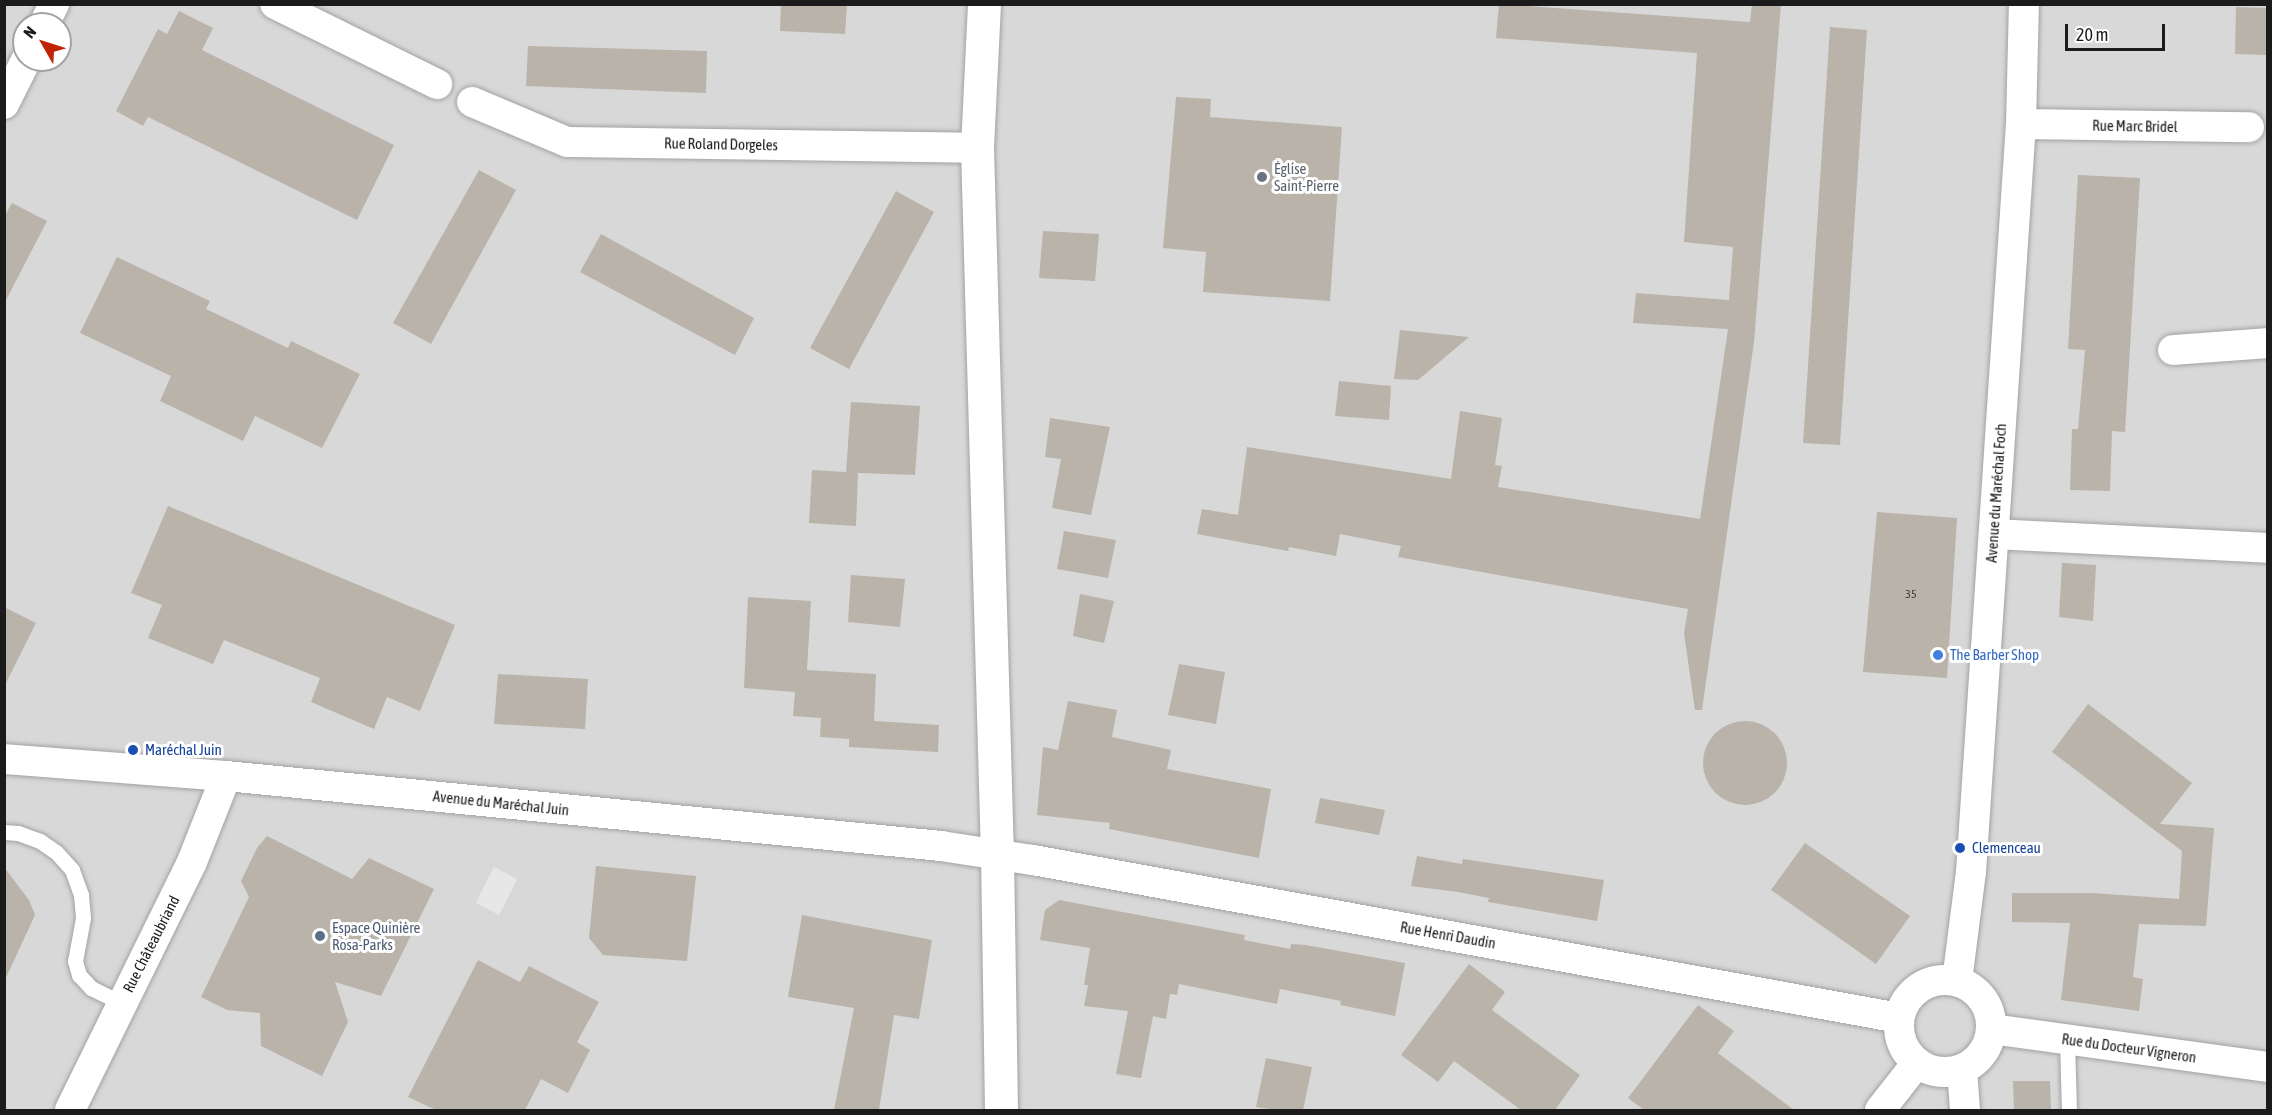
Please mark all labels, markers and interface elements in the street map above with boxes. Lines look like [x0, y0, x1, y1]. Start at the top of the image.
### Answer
north arrow [12, 12, 72, 72]
scale bar [2068, 12, 2168, 50]
text: N [20, 23, 40, 41]
text: 20 m [2076, 24, 2108, 45]
street label: Rue Marc Bridel [2092, 116, 2178, 136]
street label: Rue Roland Dorgeles [664, 134, 778, 154]
place label: Église Saint-Pierre [1274, 159, 1339, 194]
marker: Église Saint-Pierre [1255, 170, 1269, 184]
street label: Avenue du Maréchal Foch [1982, 423, 2010, 563]
house number: 35 [1905, 588, 1917, 602]
place label: The Barber Shop [1950, 646, 2039, 664]
marker: The Barber Shop [1931, 648, 1945, 662]
place label: Maréchal Juin [145, 741, 222, 759]
marker: Maréchal Juin [126, 743, 140, 757]
street label: Avenue du Maréchal Juin [432, 787, 570, 819]
place label: Clemenceau [1972, 839, 2041, 857]
marker: Clemenceau [1953, 841, 1967, 855]
street label: Rue Châteaubriand [119, 893, 183, 995]
place label: Espace Quinière Rosa-Parks [332, 918, 420, 953]
street label: Rue Henri Daudin [1399, 918, 1497, 952]
marker: Espace Quinière Rosa-Parks [313, 929, 327, 943]
street label: Rue du Docteur Vigneron [2061, 1030, 2197, 1066]

